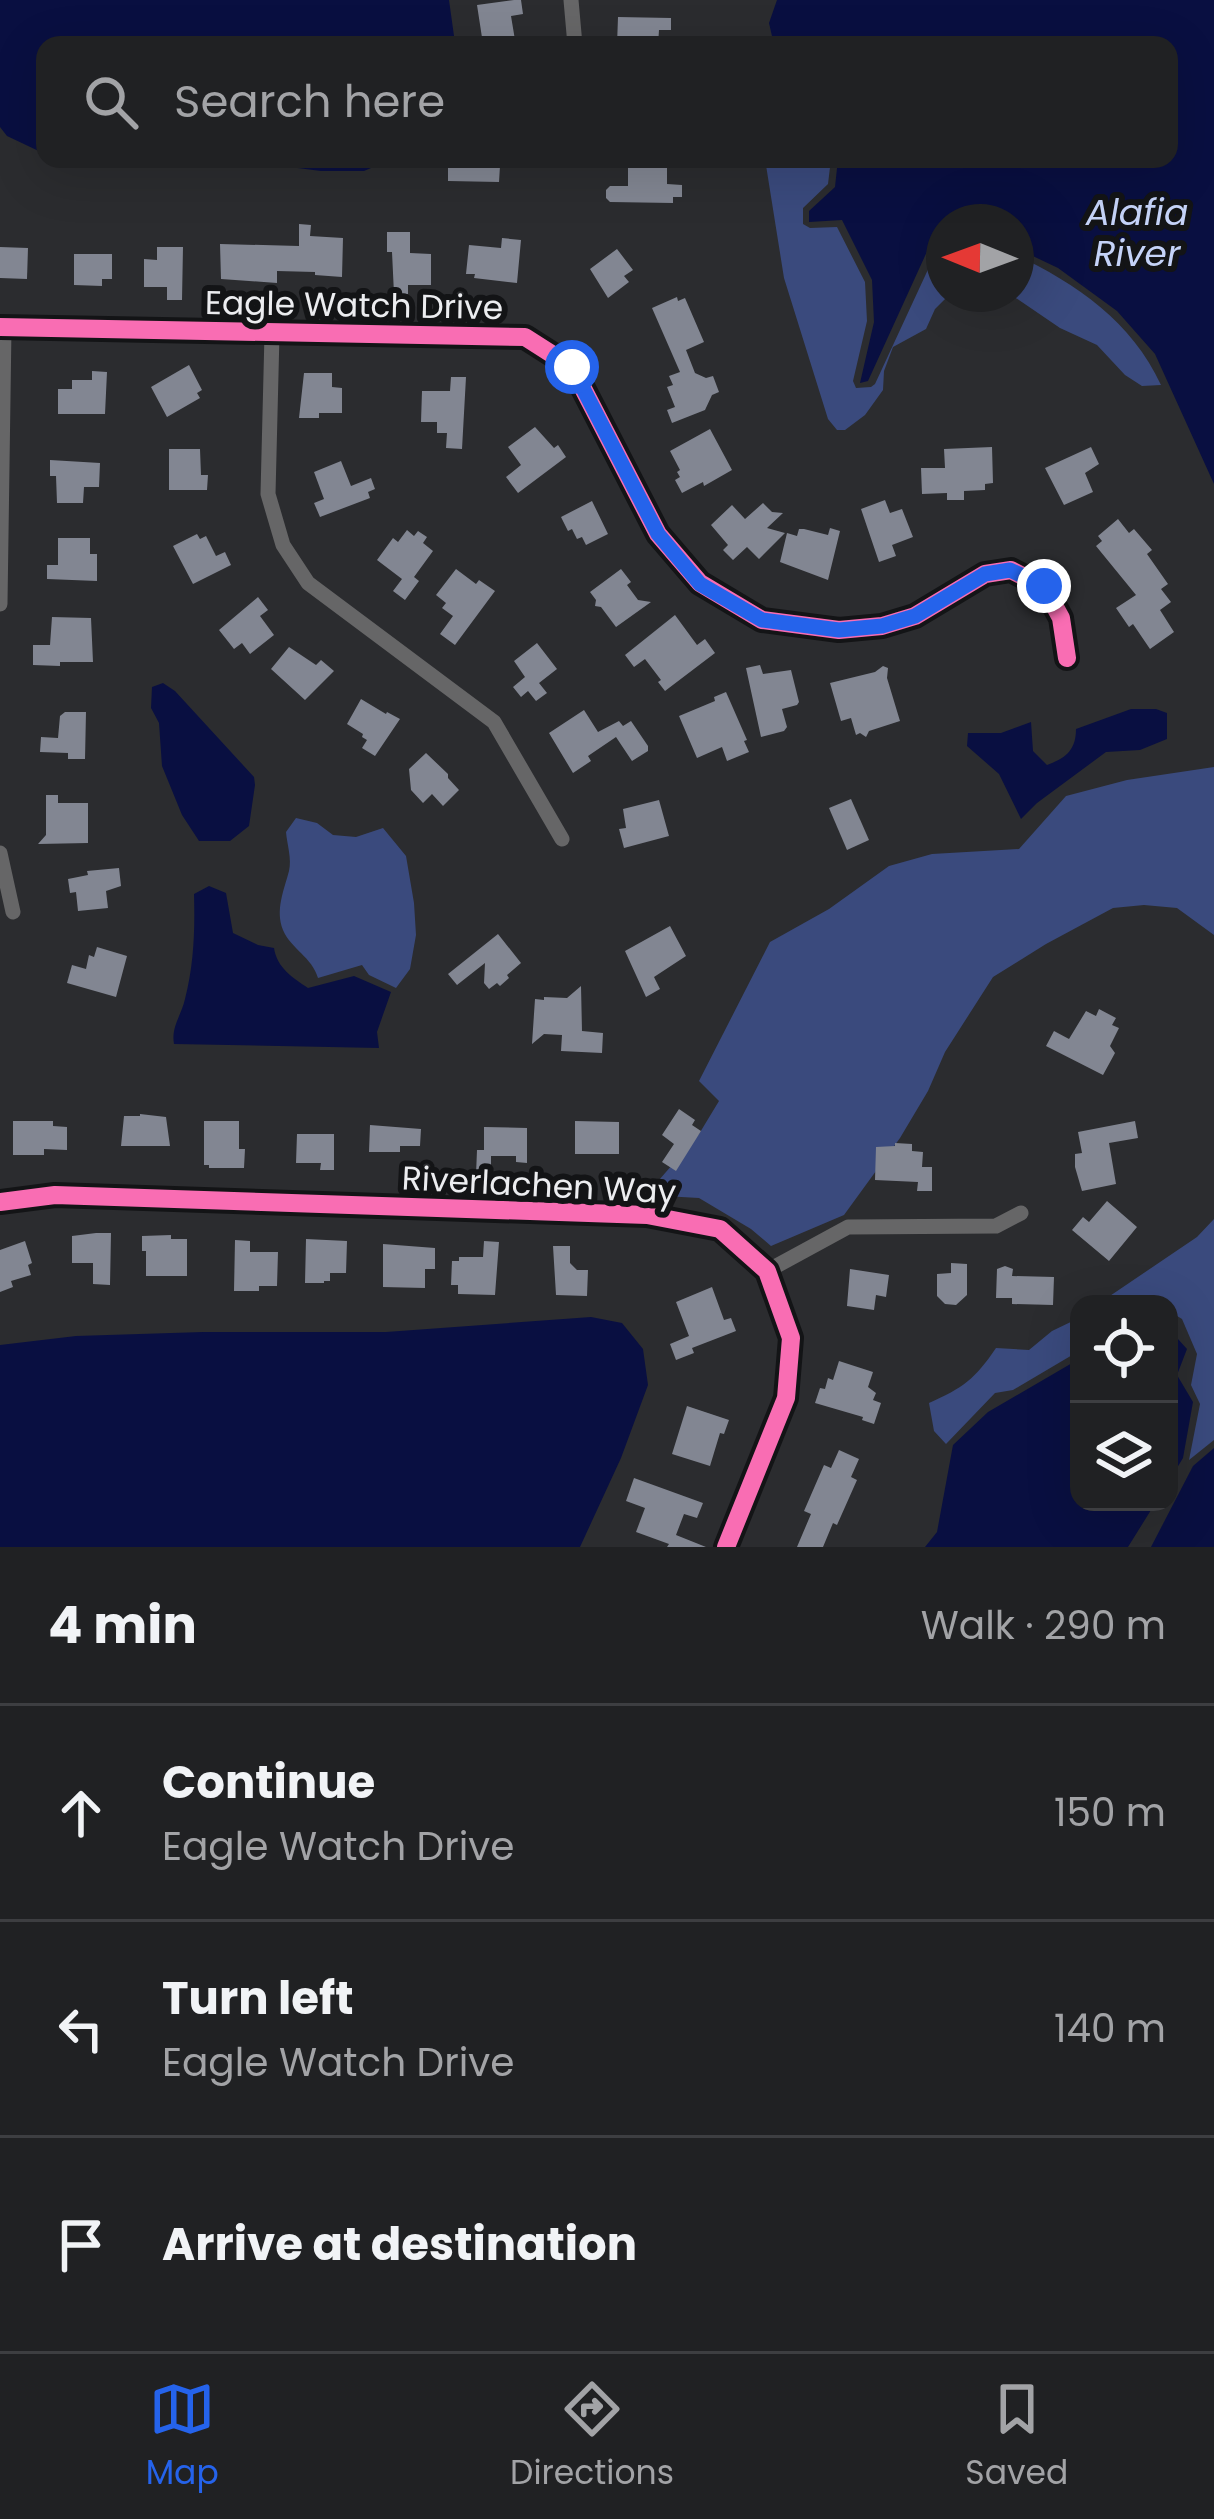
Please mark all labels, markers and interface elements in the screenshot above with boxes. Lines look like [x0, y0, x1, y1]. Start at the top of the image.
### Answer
search box [36, 36, 1178, 168]
icon: search [78, 69, 144, 135]
text: Search here [174, 70, 445, 133]
water label: Alafia River [1085, 187, 1188, 279]
north arrow [926, 204, 1034, 312]
street label: Eagle Watch Drive [205, 279, 503, 331]
route start [545, 340, 599, 394]
route end [1017, 559, 1071, 613]
street label: Riverlachen Way [401, 1154, 678, 1216]
map controls [1070, 1295, 1178, 1511]
button: locate [1070, 1295, 1178, 1403]
button: layers [1070, 1403, 1178, 1511]
text: 4 min [48, 1589, 197, 1661]
text: Walk · 290 m [921, 1598, 1166, 1653]
text: Continue [162, 1751, 375, 1814]
icon: ahead [48, 1780, 114, 1846]
text: 150 m [1054, 1785, 1166, 1840]
text: Eagle Watch Drive [162, 1819, 514, 1874]
text: Turn left [162, 1967, 354, 2030]
icon: left [48, 1996, 114, 2062]
text: 140 m [1054, 2001, 1166, 2056]
text: Eagle Watch Drive [162, 2035, 514, 2090]
icon: arrive [48, 2212, 114, 2278]
text: Arrive at destination [162, 2213, 637, 2276]
tab: Map [146, 2376, 219, 2498]
tab: Directions [510, 2376, 674, 2498]
tab: Saved [965, 2376, 1068, 2498]

